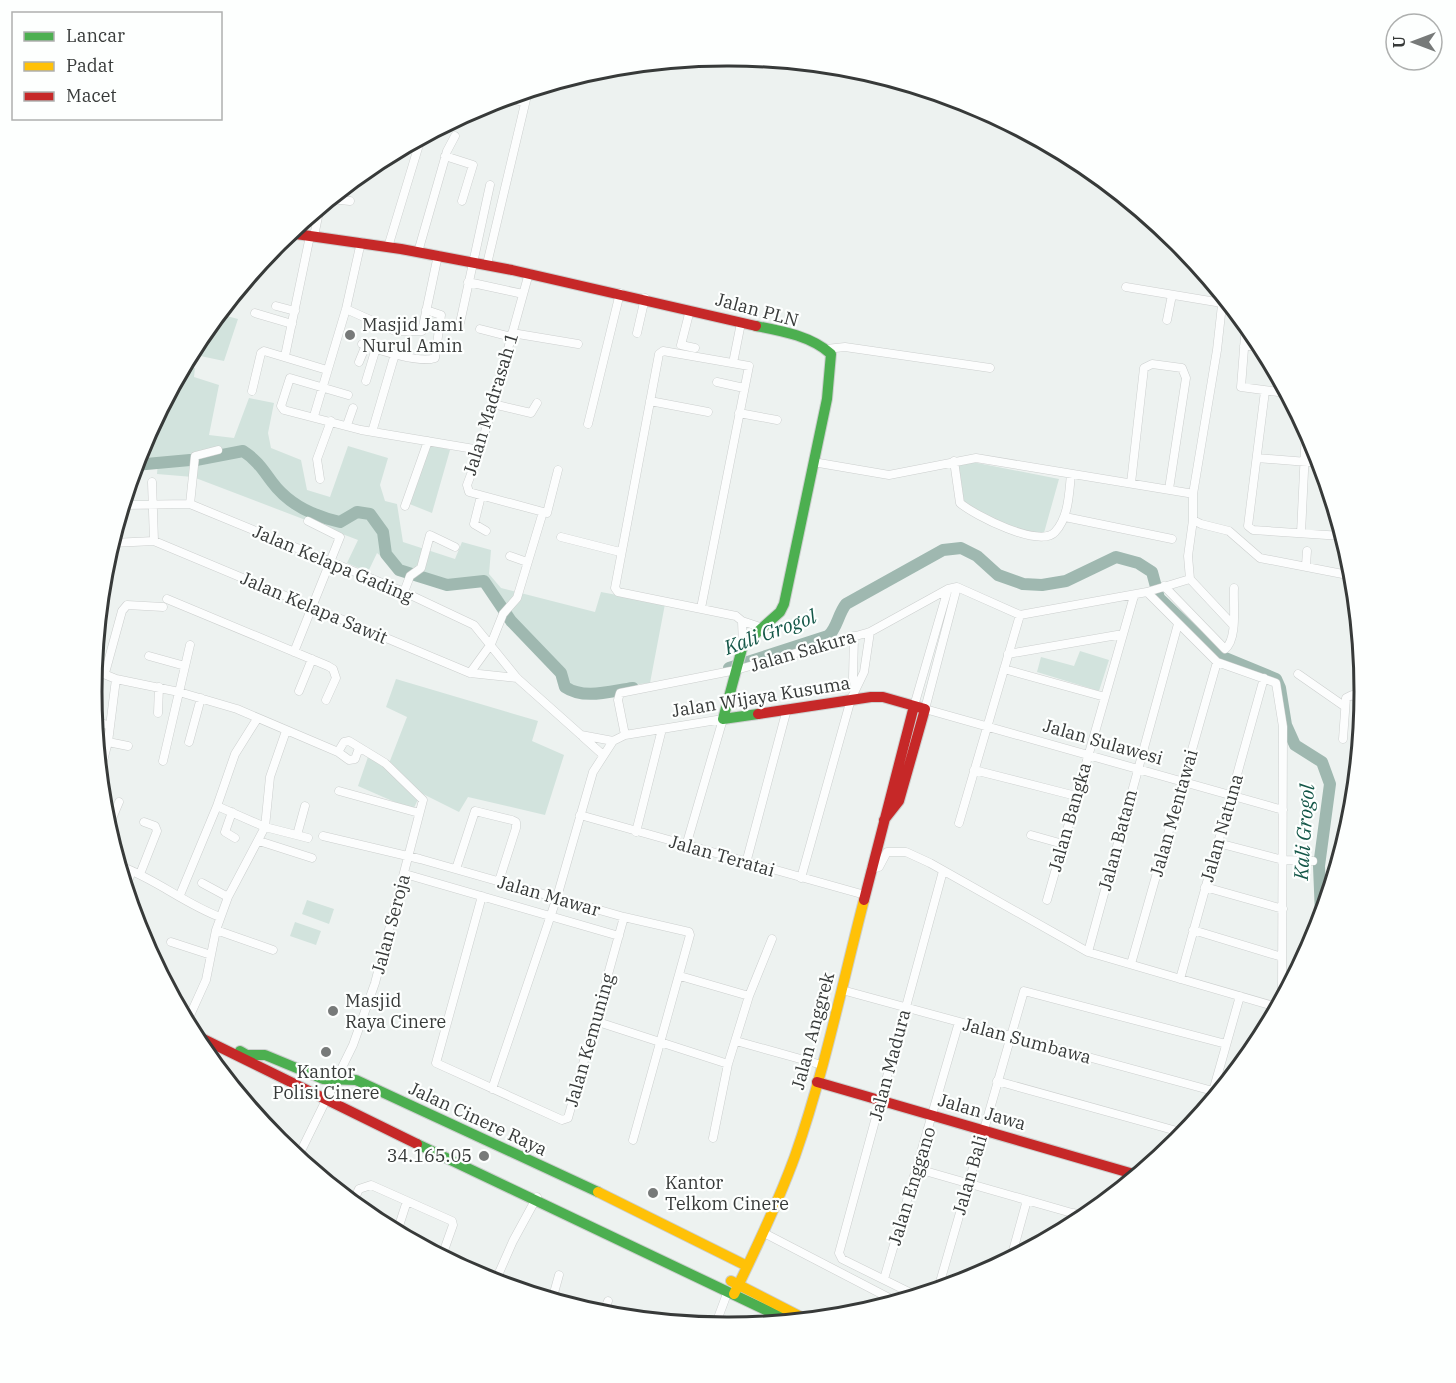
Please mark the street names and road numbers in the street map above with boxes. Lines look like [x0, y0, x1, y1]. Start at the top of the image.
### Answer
street label: Jalan PLN [713, 287, 801, 332]
street label: Jalan Madrasah 1 [458, 330, 523, 478]
street label: Jalan Kelapa Gading [249, 519, 417, 608]
street label: Jalan Kelapa Sawit [237, 566, 391, 649]
street label: Jalan Sakura [748, 624, 858, 677]
street label: Jalan Wijaya Kusuma [670, 671, 852, 722]
street label: Jalan Sulawesi [1041, 713, 1166, 770]
street label: Jalan Mentawai [1144, 746, 1203, 879]
street label: Jalan Bangka [1043, 760, 1096, 874]
street label: Jalan Natuna [1195, 771, 1248, 885]
street label: Jalan Batam [1093, 787, 1142, 893]
street label: Jalan Teratai [667, 829, 778, 882]
street label: Jalan Mawar [495, 870, 603, 921]
street label: Jalan Seroja [366, 871, 415, 976]
street label: Jalan Anggrek [786, 969, 839, 1092]
street label: Jalan Kemuning [560, 970, 620, 1109]
street label: Jalan Madura [864, 1007, 915, 1123]
street label: Jalan Sumbawa [960, 1012, 1094, 1069]
street label: Jalan Cinere Raya [405, 1076, 551, 1161]
street label: Jalan Jawa [936, 1088, 1029, 1135]
street label: Jalan Enggano [883, 1124, 940, 1248]
street label: Jalan Bali [947, 1132, 992, 1217]

